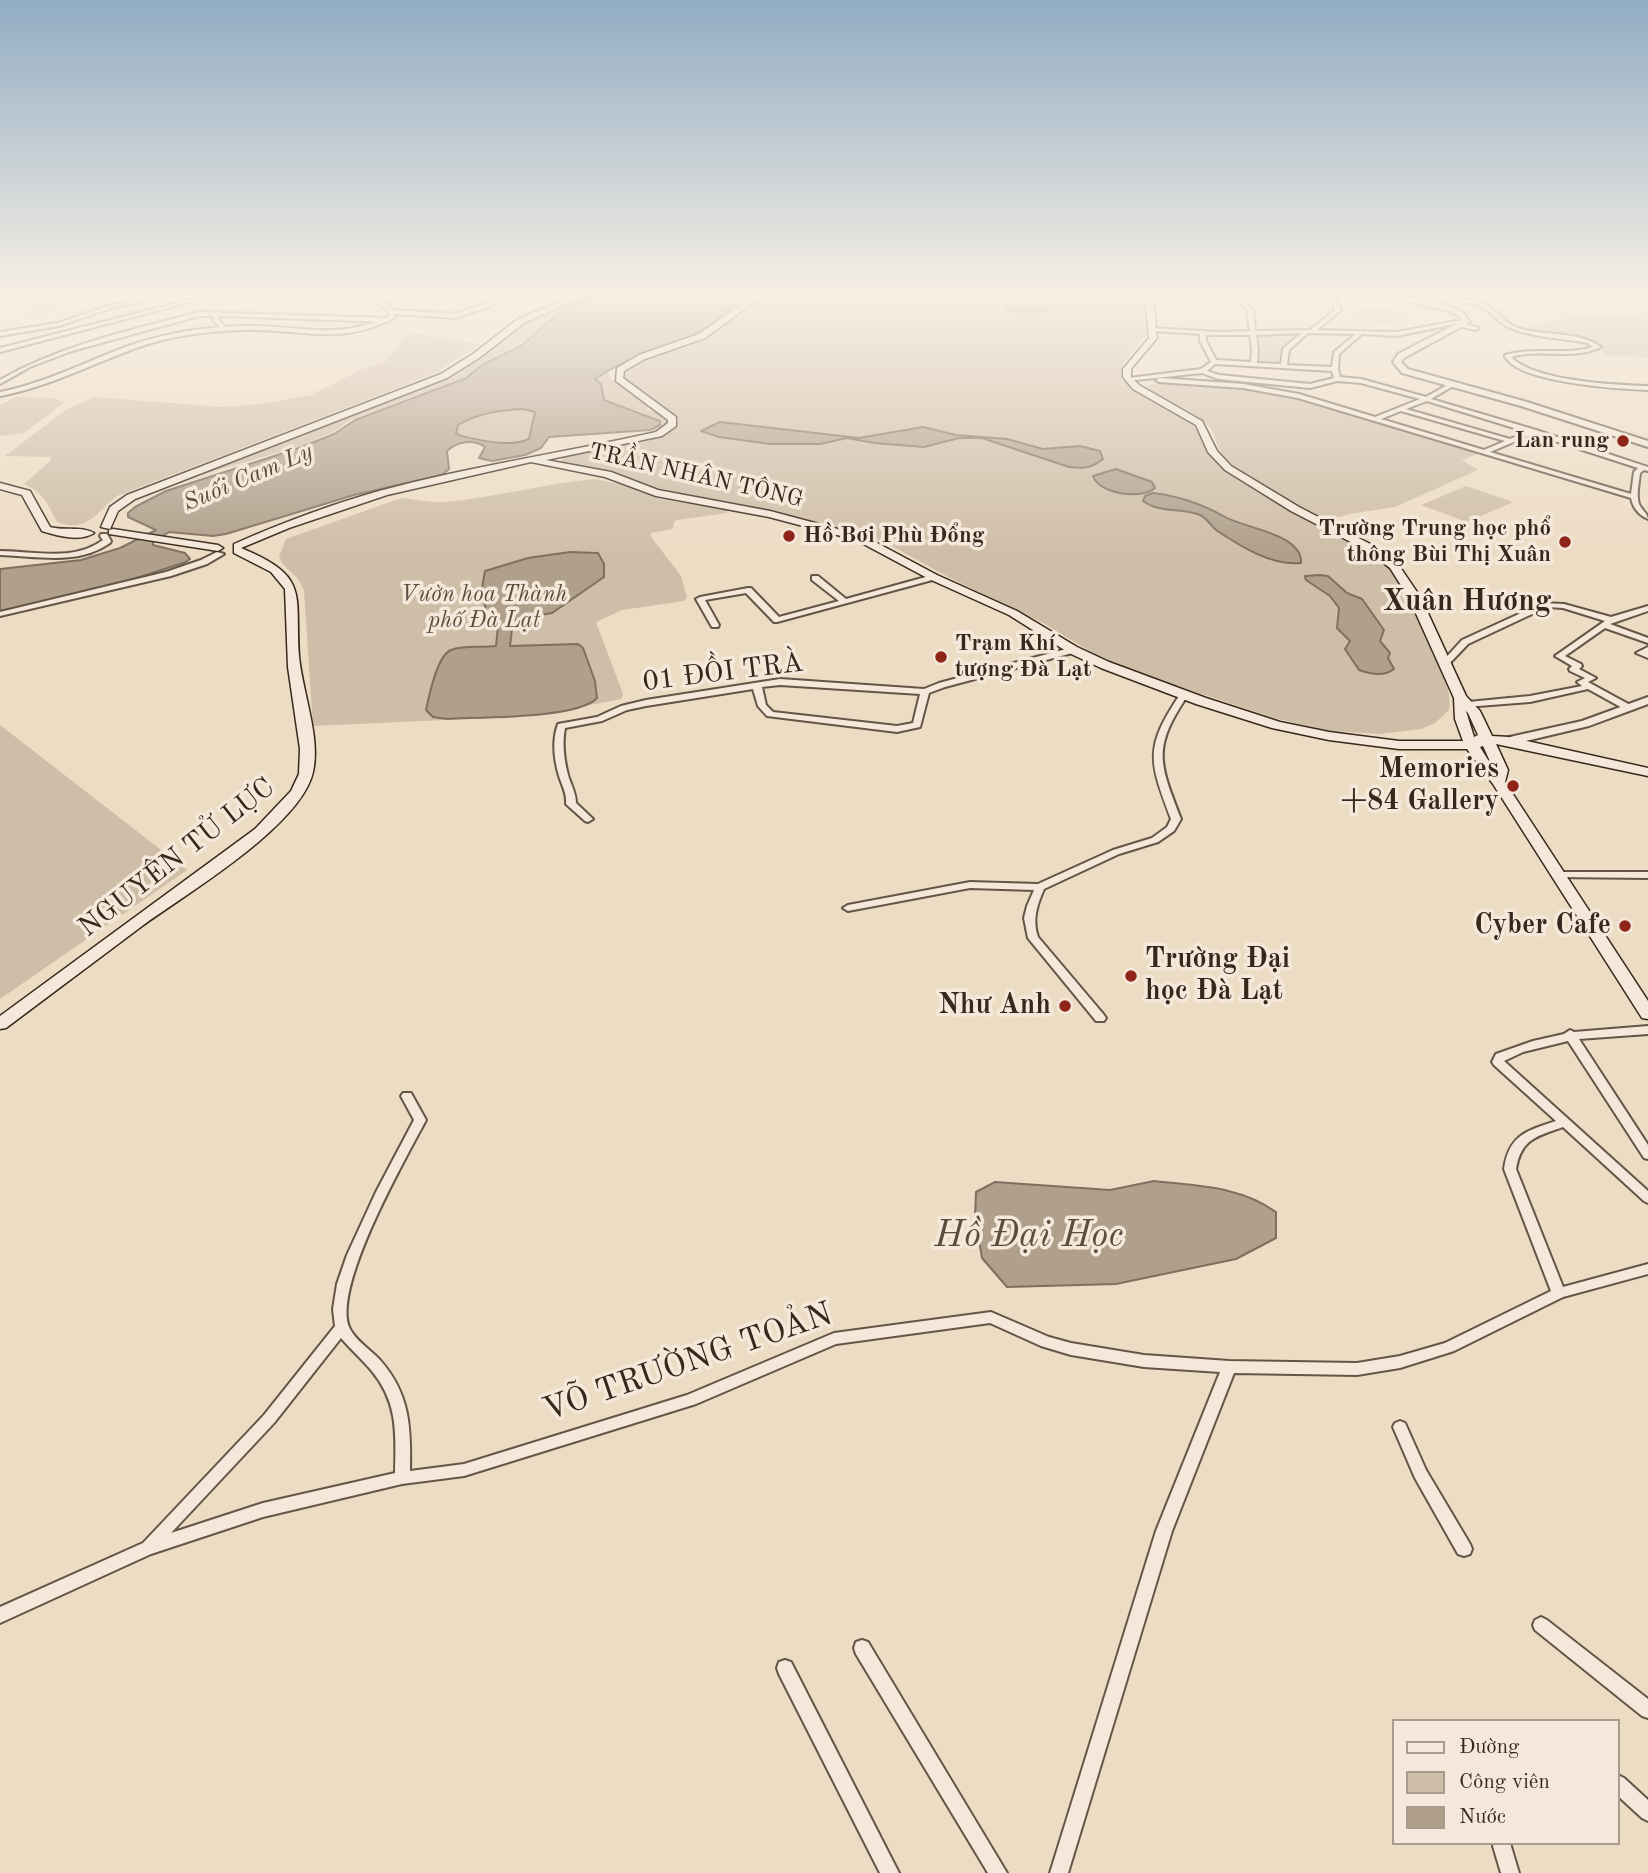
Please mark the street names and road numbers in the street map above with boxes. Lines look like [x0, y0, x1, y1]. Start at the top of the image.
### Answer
street label: TRẦN NHÂN TÔNG [586, 438, 806, 514]
street label: 01 ĐỒI TRÀ [641, 646, 805, 700]
street label: NGUYÊN TỬ LỰC [72, 771, 282, 945]
street label: VÕ TRƯỜNG TOẢN [538, 1295, 838, 1431]

